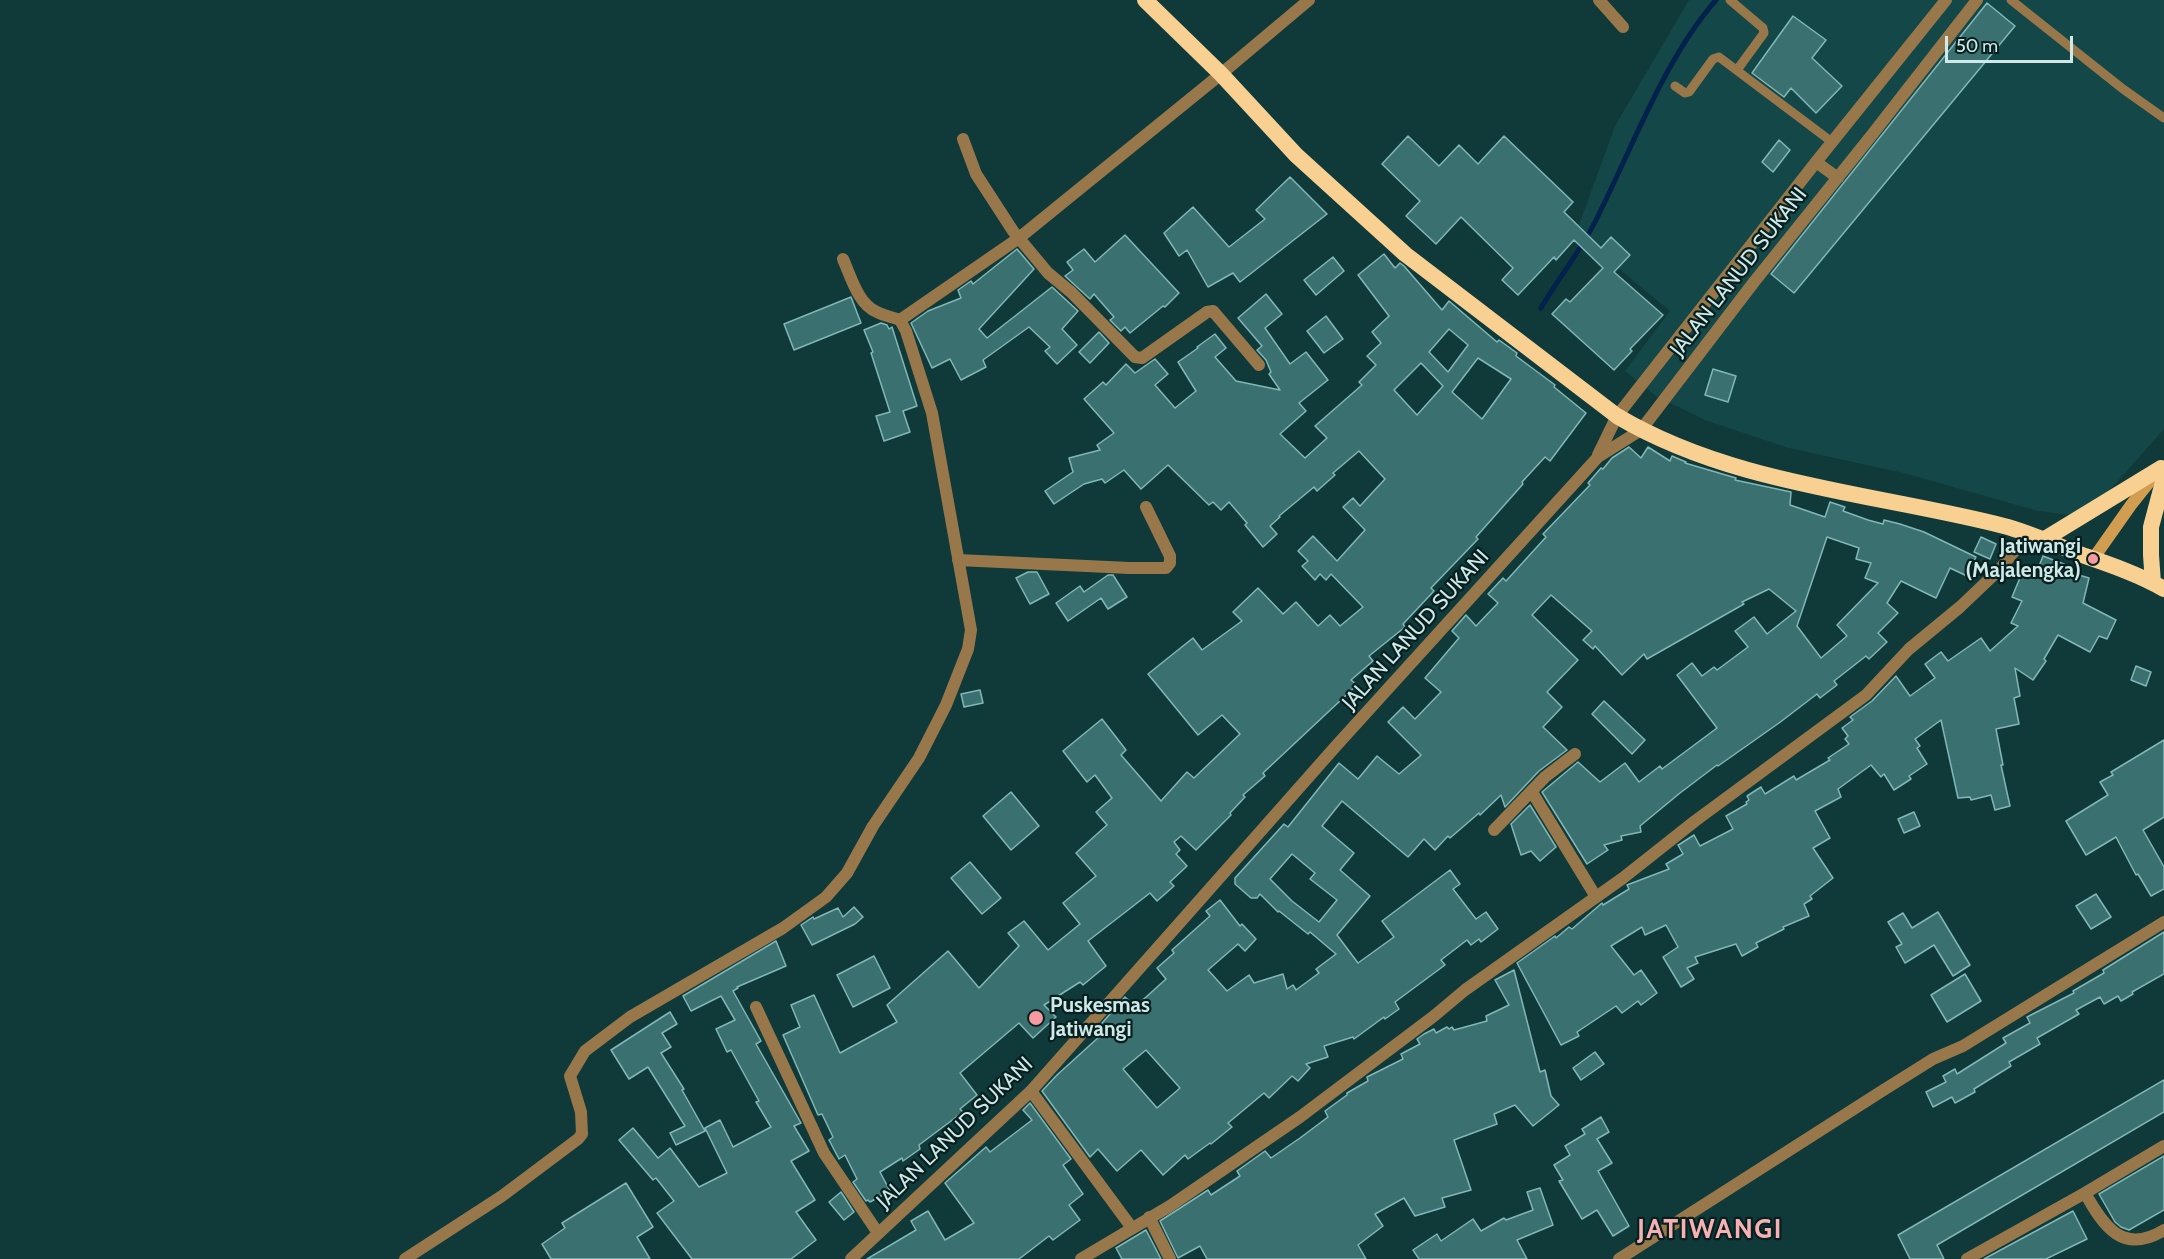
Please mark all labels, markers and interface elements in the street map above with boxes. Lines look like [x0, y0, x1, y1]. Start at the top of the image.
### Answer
scale bar [1948, 24, 2076, 62]
text: 50 m [1956, 35, 1998, 57]
street label: JALAN LANUD SUKANI [1665, 183, 1813, 361]
place label: Jatiwangi (Majalengka) [1966, 534, 2081, 584]
street label: JALAN LANUD SUKANI [1337, 545, 1495, 715]
marker: Jatiwangi (Majalengka) [2086, 552, 2100, 566]
place label: Puskesmas Jatiwangi [1050, 993, 1150, 1043]
marker: Puskesmas Jatiwangi [1027, 1009, 1045, 1027]
street label: JALAN LANUD SUKANI [872, 1052, 1038, 1214]
district label: JATIWANGI [1637, 1214, 1783, 1246]

